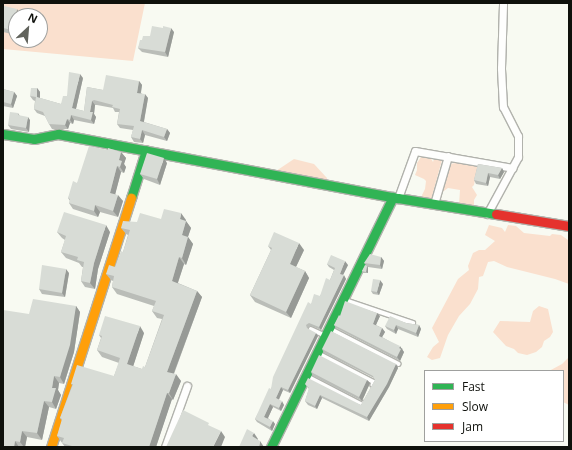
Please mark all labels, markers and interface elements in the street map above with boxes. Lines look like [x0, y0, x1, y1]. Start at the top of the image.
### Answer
north arrow [8, 8, 48, 48]
text: N [26, 9, 40, 26]
legend [424, 370, 564, 442]
text: Fast [462, 378, 485, 395]
text: Slow [462, 398, 488, 415]
text: Jam [462, 418, 483, 435]

